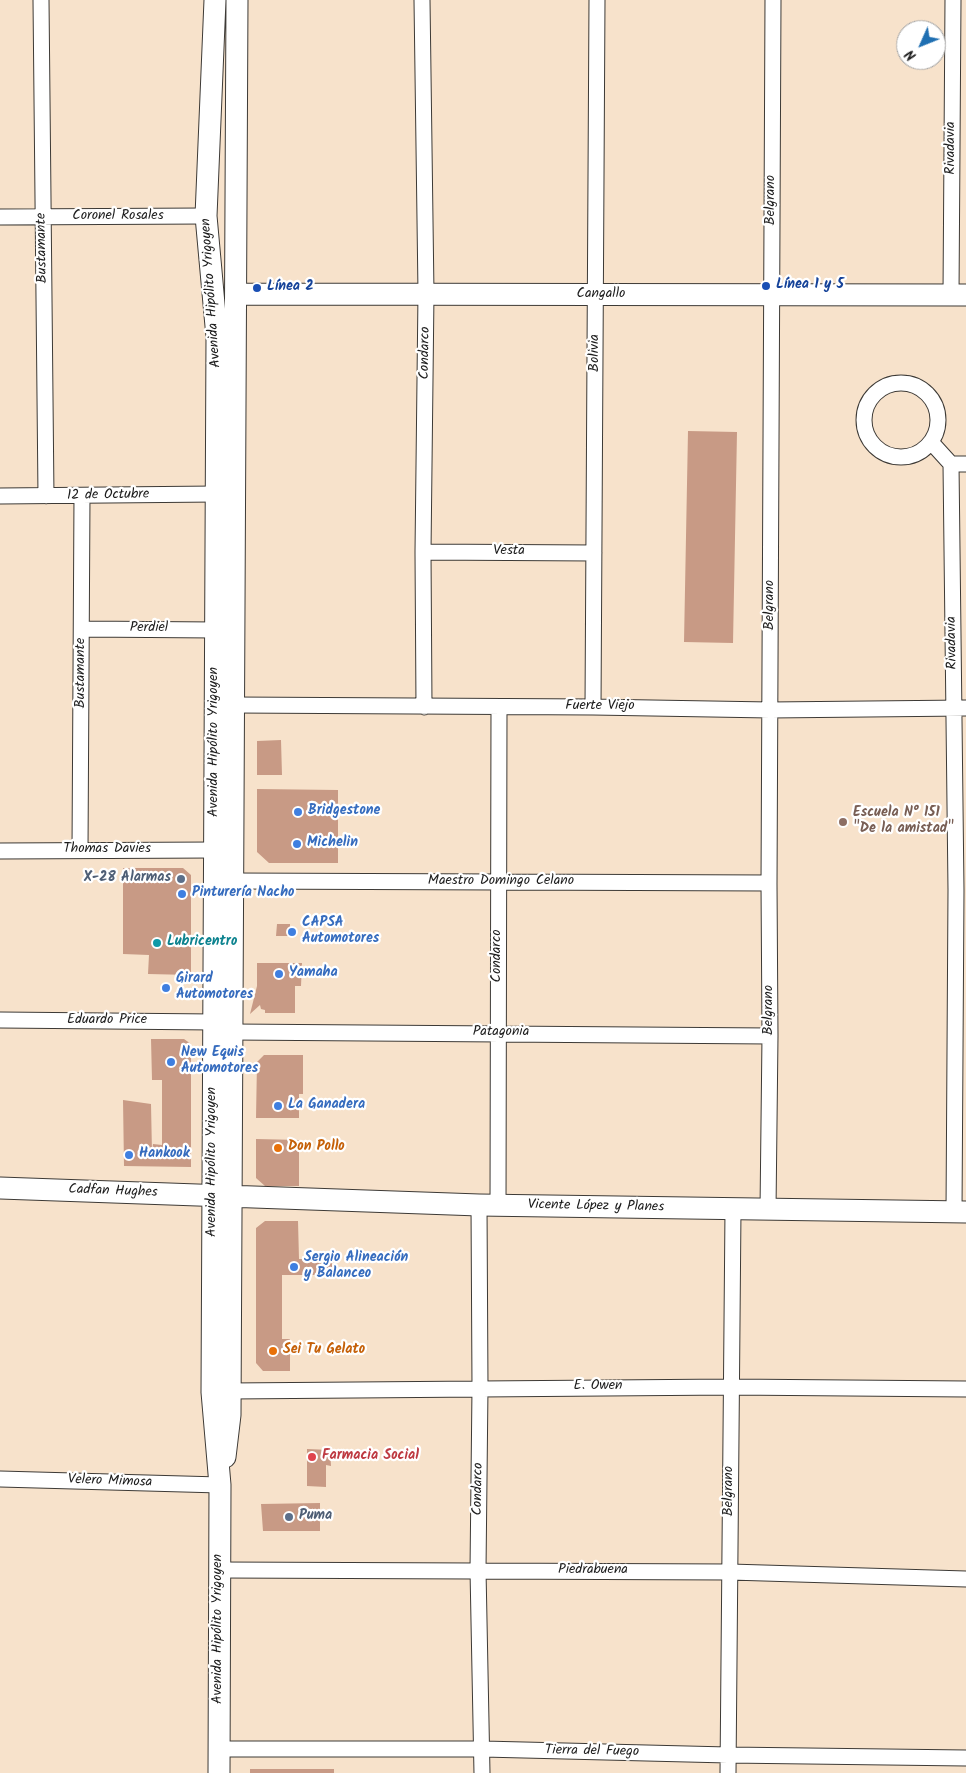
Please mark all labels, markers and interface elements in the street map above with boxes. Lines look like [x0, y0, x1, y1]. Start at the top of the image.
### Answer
north arrow [896, 20, 946, 70]
text: N [900, 44, 922, 66]
street label: Rivadavia [944, 121, 960, 175]
street label: Belgrano [764, 175, 780, 225]
street label: Coronel Rosales [72, 209, 164, 225]
street label: Bustamante [34, 213, 52, 283]
street label: Avenida Hipólito Yrigoyen [198, 218, 226, 368]
place label: Línea 1 y 5 [776, 278, 844, 294]
place label: Línea 2 [267, 280, 314, 296]
marker: Línea 1 y 5 [760, 280, 772, 292]
marker: Línea 2 [251, 282, 263, 294]
street label: Cangallo [577, 287, 625, 303]
street label: Condarco [417, 326, 435, 380]
street label: Bolivia [588, 334, 604, 372]
street label: 12 de Octubre [67, 487, 149, 505]
street label: Vesta [493, 544, 525, 560]
street label: Belgrano [763, 580, 779, 630]
street label: Rivadavia [944, 616, 962, 670]
street label: Perdiel [130, 621, 168, 637]
street label: Bustamante [74, 638, 90, 708]
street label: Avenida Hipólito Yrigoyen [207, 667, 223, 817]
street label: Fuerte Viejo [565, 699, 635, 715]
place label: Bridgestone [308, 804, 380, 820]
marker: Bridgestone [292, 806, 304, 818]
place label: Escuela N° 151 "De la amistad" [853, 806, 954, 839]
marker: Escuela N° 151 "De la amistad" [837, 816, 849, 828]
place label: Michelin [307, 836, 358, 852]
marker: Michelin [291, 838, 303, 850]
street label: Thomas Davies [63, 842, 151, 858]
place label: X-28 Alarmas [84, 871, 171, 887]
marker: X-28 Alarmas [175, 873, 187, 885]
street label: Maestro Domingo Celano [428, 874, 574, 890]
place label: Pinturería Nacho [192, 886, 294, 902]
marker: Pinturería Nacho [176, 888, 188, 900]
place label: CAPSA Automotores [302, 916, 379, 949]
marker: CAPSA Automotores [286, 926, 298, 938]
street label: Condarco [490, 930, 506, 982]
place label: Lubricentro [167, 935, 237, 951]
marker: Lubricentro [151, 937, 163, 949]
place label: Yamaha [289, 966, 338, 982]
marker: Yamaha [273, 968, 285, 980]
place label: Girard Automotores [176, 972, 253, 1004]
marker: Girard Automotores [160, 982, 172, 994]
street label: Belgrano [762, 985, 778, 1035]
street label: Eduardo Price [67, 1013, 147, 1029]
street label: Patagonia [473, 1025, 529, 1041]
place label: New Equis Automotores [181, 1046, 258, 1078]
marker: New Equis Automotores [165, 1056, 177, 1068]
street label: Avenida Hipólito Yrigoyen [205, 1087, 221, 1237]
place label: La Ganadera [288, 1098, 365, 1114]
marker: La Ganadera [272, 1100, 284, 1112]
place label: Don Pollo [288, 1140, 345, 1156]
marker: Don Pollo [272, 1142, 284, 1154]
place label: Hankook [139, 1147, 190, 1163]
marker: Hankook [123, 1149, 135, 1161]
street label: Cadfan Hughes [68, 1182, 158, 1202]
street label: Vicente López y Planes [528, 1197, 664, 1217]
place label: Sergio Alineación y Balanceo [304, 1251, 408, 1284]
marker: Sergio Alineación y Balanceo [288, 1261, 300, 1273]
place label: Sei Tu Gelato [283, 1343, 365, 1359]
marker: Sei Tu Gelato [267, 1345, 279, 1357]
street label: E. Owen [574, 1379, 622, 1395]
place label: Farmacia Social [322, 1449, 419, 1465]
marker: Farmacia Social [306, 1451, 318, 1463]
street label: Condarco [470, 1462, 488, 1516]
street label: Belgrano [722, 1466, 738, 1516]
street label: Velero Mimosa [68, 1472, 152, 1492]
place label: Puma [299, 1509, 332, 1525]
marker: Puma [283, 1511, 295, 1523]
street label: Avenida Hipólito Yrigoyen [211, 1554, 227, 1704]
street label: Piedrabuena [558, 1563, 628, 1579]
street label: Tierra del Fuego [545, 1743, 639, 1761]

